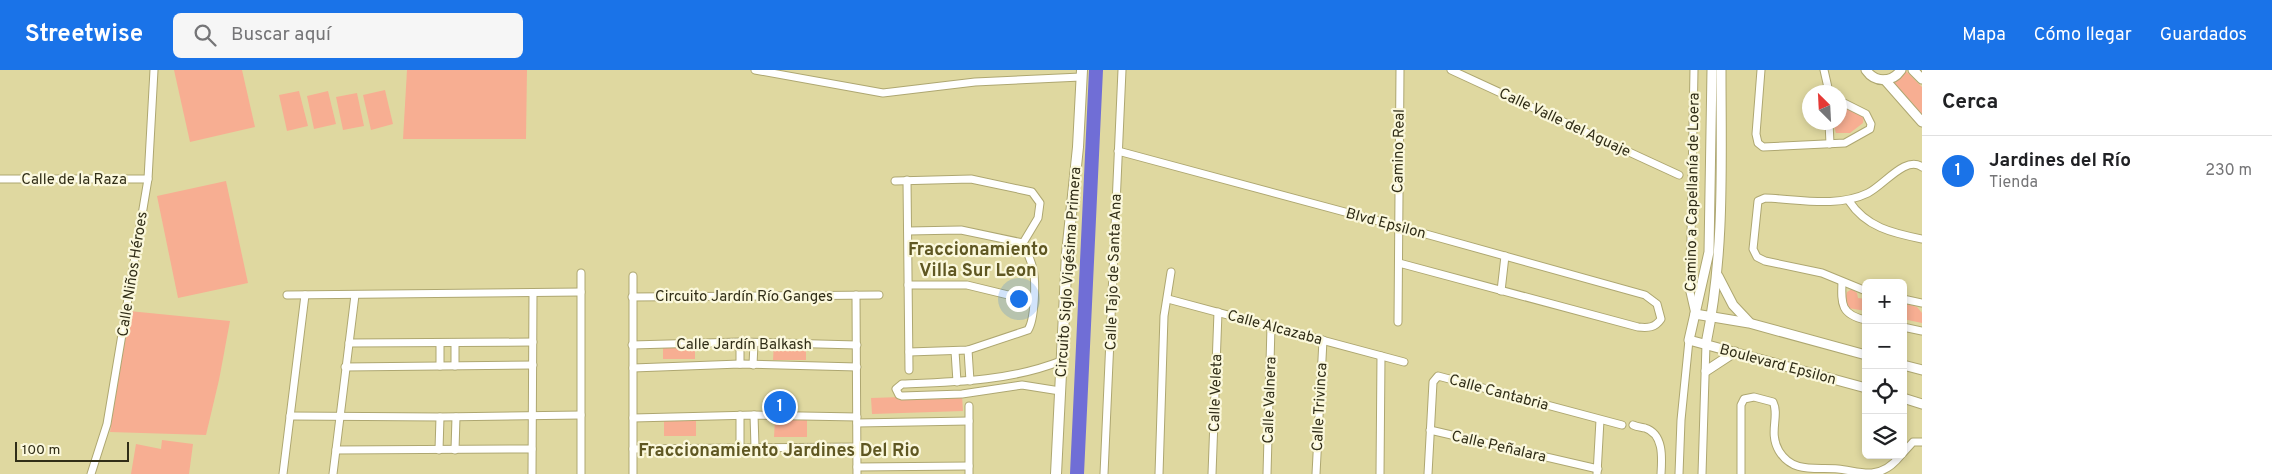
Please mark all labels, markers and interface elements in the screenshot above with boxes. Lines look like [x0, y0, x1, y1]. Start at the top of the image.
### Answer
search box [173, 13, 523, 58]
text: Streetwise [25, 20, 143, 50]
icon: search [191, 21, 219, 49]
text: Buscar aquí [231, 23, 331, 47]
text: Mapa [1962, 24, 2006, 47]
text: Cómo llegar [2034, 24, 2132, 47]
text: Guardados [2160, 24, 2247, 47]
street label: Calle Valle del Aguaje [1495, 85, 1633, 162]
north arrow [1802, 85, 1847, 130]
text: Cerca [1942, 89, 1998, 116]
street label: Camino a Capellanía de Loera [1682, 92, 1705, 292]
street label: Camino Real [1389, 109, 1410, 193]
text: Jardines del Río [1989, 149, 2131, 173]
text: 1 [1955, 161, 1961, 181]
text: 230 m [2205, 161, 2252, 181]
street label: Circuito Siglo Vigésima Primera [1053, 166, 1086, 378]
street label: Calle de la Raza [21, 171, 127, 190]
text: Tienda [1989, 173, 2038, 193]
street label: Calle Tajo de Santa Ana [1102, 194, 1127, 351]
street label: Blvd Epsilon [1344, 205, 1428, 244]
street label: Calle Niños Héroes [114, 210, 153, 338]
district label: Fraccionamiento Villa Sur Leon [908, 239, 1048, 283]
map controls [1862, 279, 1907, 459]
button: + [1862, 279, 1907, 324]
your location [1006, 286, 1032, 312]
street label: Circuito Jardín Río Ganges [655, 288, 833, 307]
street label: Calle Alcazaba [1225, 307, 1324, 350]
button: − [1862, 324, 1907, 369]
street label: Calle Jardín Balkash [676, 336, 812, 355]
street label: Boulevard Epsilon [1717, 341, 1838, 390]
street label: Calle Veleta [1206, 354, 1227, 432]
street label: Calle Valnera [1259, 356, 1282, 444]
street label: Calle Trivinca [1309, 362, 1332, 452]
button: locate [1862, 369, 1907, 414]
street label: Calle Cantabria [1447, 371, 1550, 416]
pin: 1 [764, 388, 796, 426]
button: layers [1862, 414, 1907, 459]
street label: Calle Peñalara [1450, 427, 1548, 468]
scale bar [15, 439, 129, 462]
district label: Fraccionamiento Jardines Del Rio [638, 440, 920, 463]
text: 100 m [22, 442, 60, 459]

